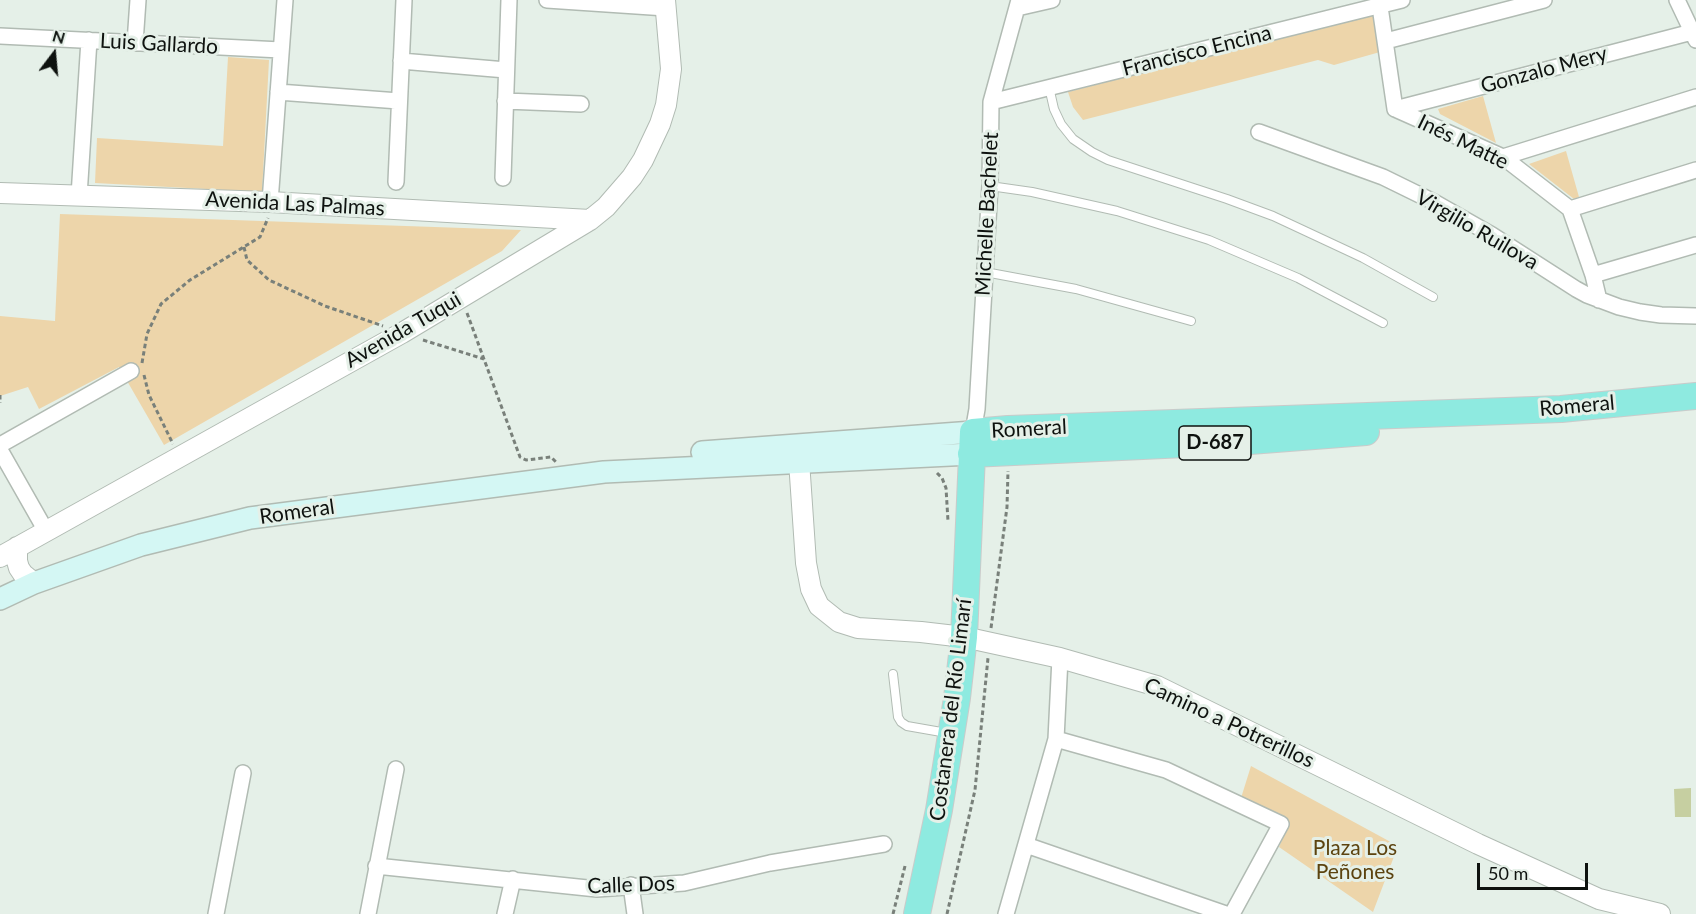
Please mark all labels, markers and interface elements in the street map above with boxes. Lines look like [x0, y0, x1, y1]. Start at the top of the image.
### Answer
street label: Francisco Encina [1120, 20, 1274, 82]
north arrow [24, 24, 84, 84]
text: N [51, 25, 68, 47]
street label: Luis Gallardo [99, 28, 219, 60]
street label: Gonzalo Mery [1478, 41, 1610, 99]
street label: Inés Matte [1413, 109, 1513, 175]
street label: Michelle Bachelet [970, 132, 1004, 296]
street label: Virgilio Ruilova [1411, 185, 1543, 275]
street label: Avenida Las Palmas [205, 187, 385, 221]
street label: Avenida Tuqui [341, 287, 465, 373]
street label: Romeral [1538, 390, 1616, 422]
street label: Romeral [991, 414, 1067, 444]
road number: D-687 [1179, 426, 1251, 460]
street label: Romeral [258, 494, 336, 530]
street label: Costanera del Río Limarí [925, 597, 977, 823]
street label: Camino a Potrerillos [1140, 673, 1318, 773]
park label: Plaza Los Peñones [1313, 835, 1397, 885]
scale bar [1480, 851, 1591, 889]
text: 50 m [1488, 862, 1528, 884]
street label: Calle Dos [587, 871, 675, 899]

